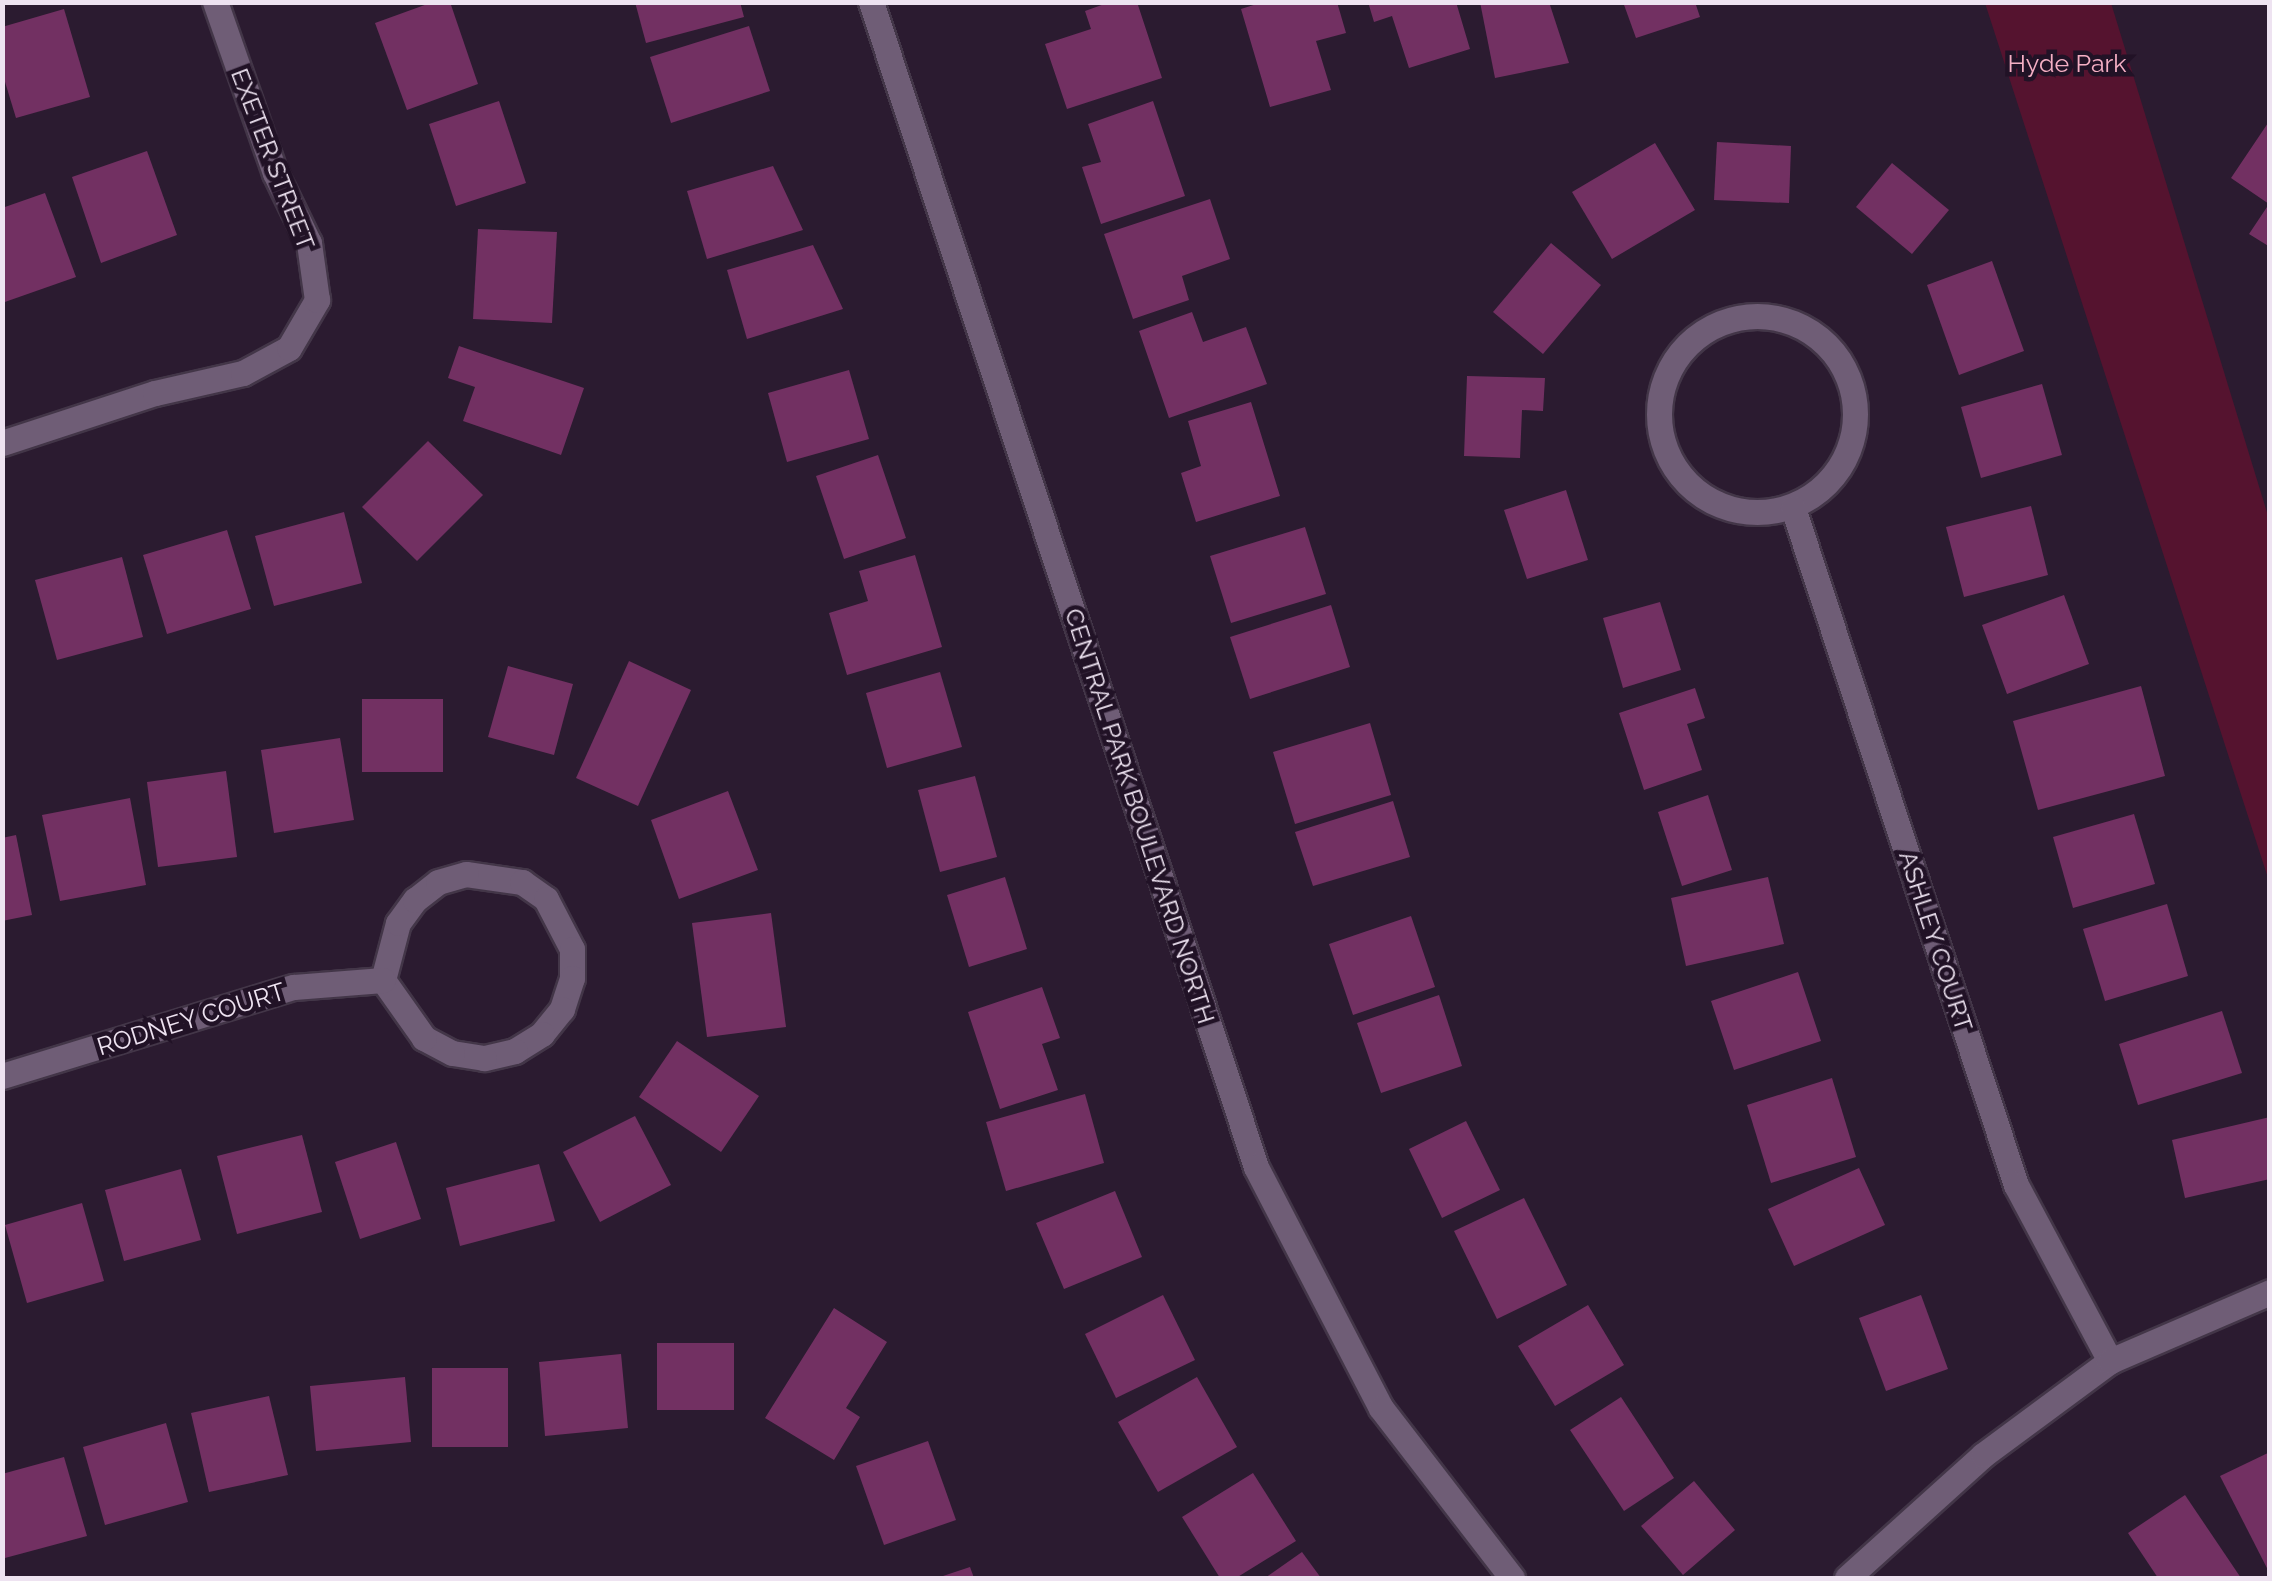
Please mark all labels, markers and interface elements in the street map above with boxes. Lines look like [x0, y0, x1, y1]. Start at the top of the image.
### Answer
park label: Hyde Park [2007, 48, 2127, 78]
street label: EXETER STREET [225, 64, 321, 254]
street label: CENTRAL PARK BOULEVARD NORTH [1058, 604, 1222, 1028]
street label: ASHLEY COURT [1893, 847, 1979, 1035]
street label: RODNEY COURT [93, 976, 289, 1062]

